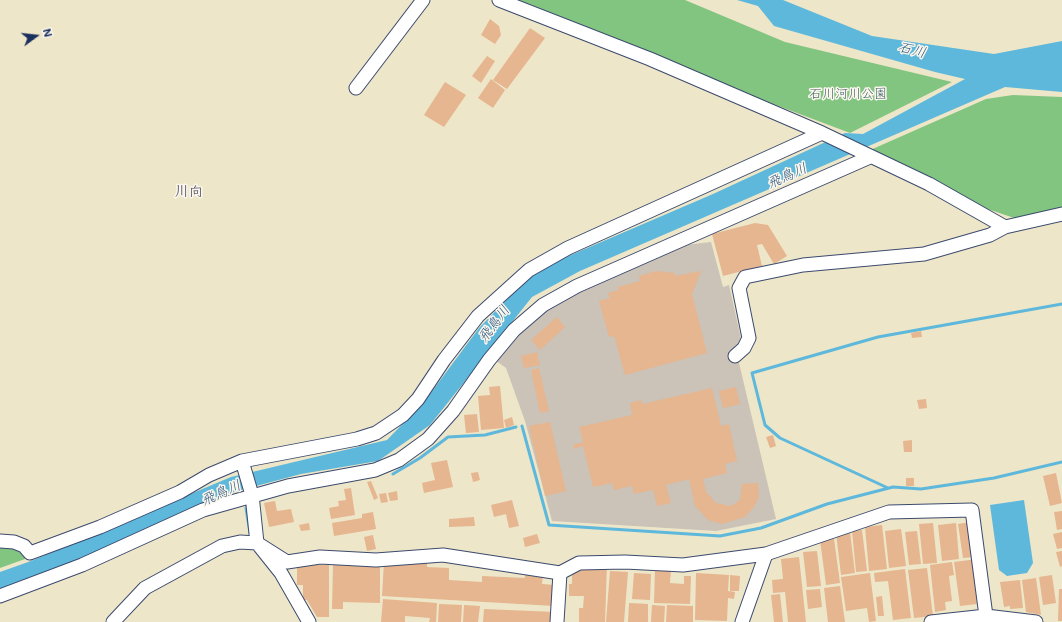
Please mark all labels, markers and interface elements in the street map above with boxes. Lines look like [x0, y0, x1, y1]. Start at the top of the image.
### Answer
north arrow [16, 16, 56, 56]
text: N [40, 27, 56, 39]
water label: 石川 [896, 38, 928, 62]
park label: 石川河川公園 [809, 86, 887, 102]
water label: 飛鳥川 [764, 160, 810, 192]
district label: 川向 [175, 184, 203, 200]
water label: 飛鳥川 [475, 302, 513, 346]
water label: 飛鳥川 [198, 477, 244, 509]

